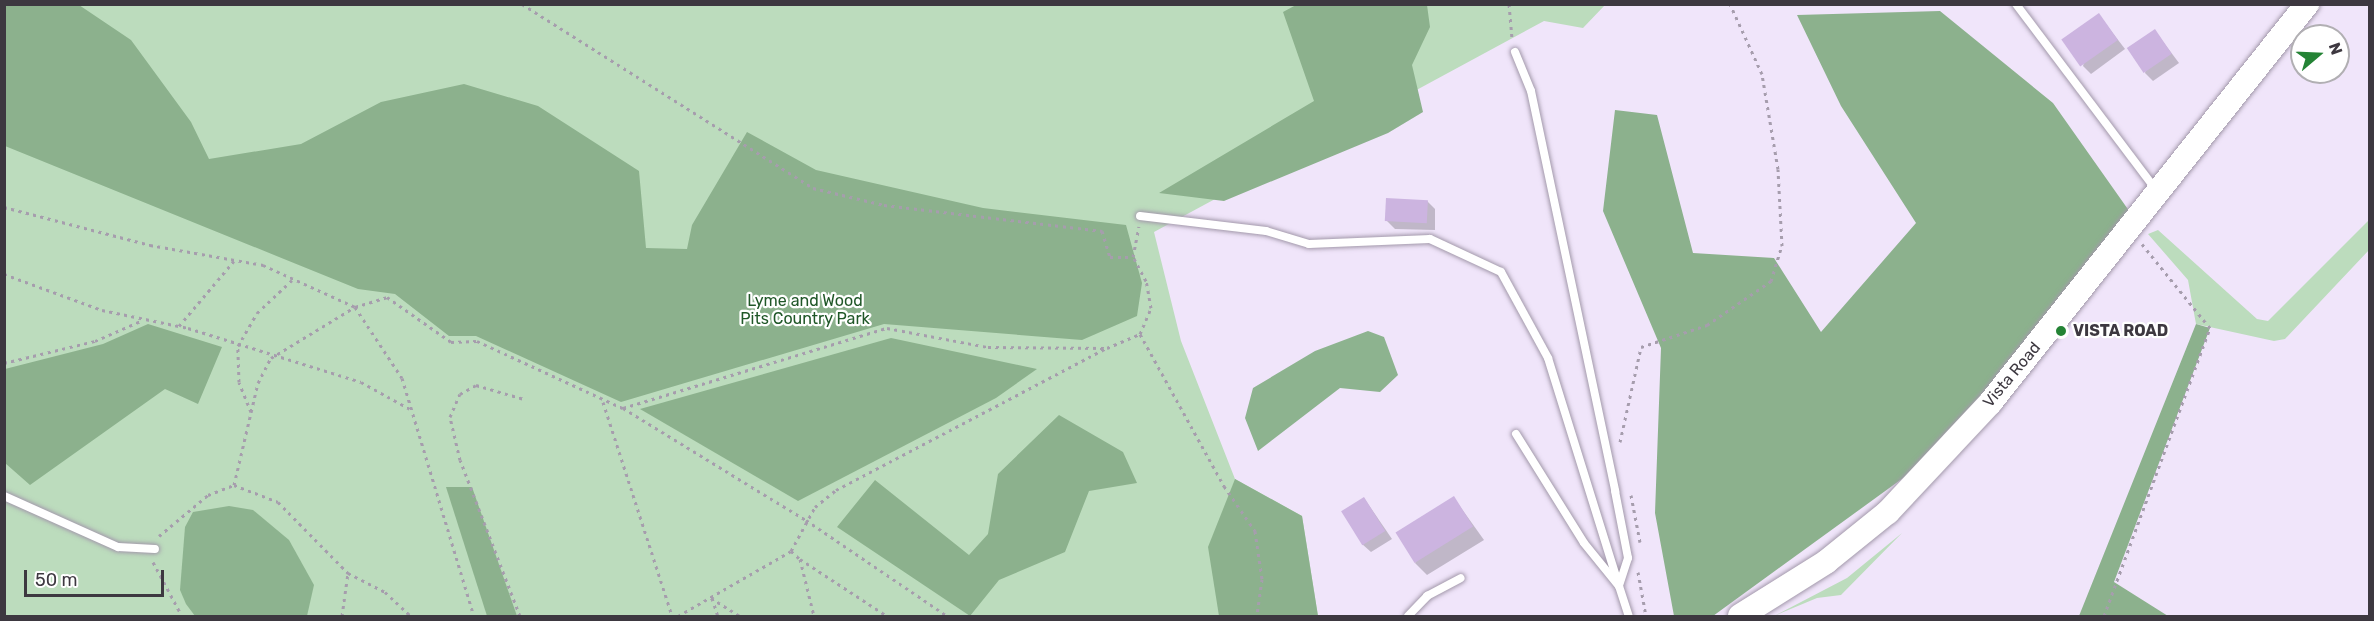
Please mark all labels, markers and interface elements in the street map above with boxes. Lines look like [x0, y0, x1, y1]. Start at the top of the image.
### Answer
north arrow [2290, 24, 2350, 84]
text: N [2325, 40, 2346, 57]
park label: Lyme and Wood Pits Country Park [740, 291, 870, 329]
place label: VISTA ROAD [2073, 321, 2169, 341]
marker: VISTA ROAD [2054, 324, 2068, 338]
street label: Vista Road [1979, 338, 2045, 412]
scale bar [27, 558, 166, 596]
text: 50 m [35, 569, 78, 591]

